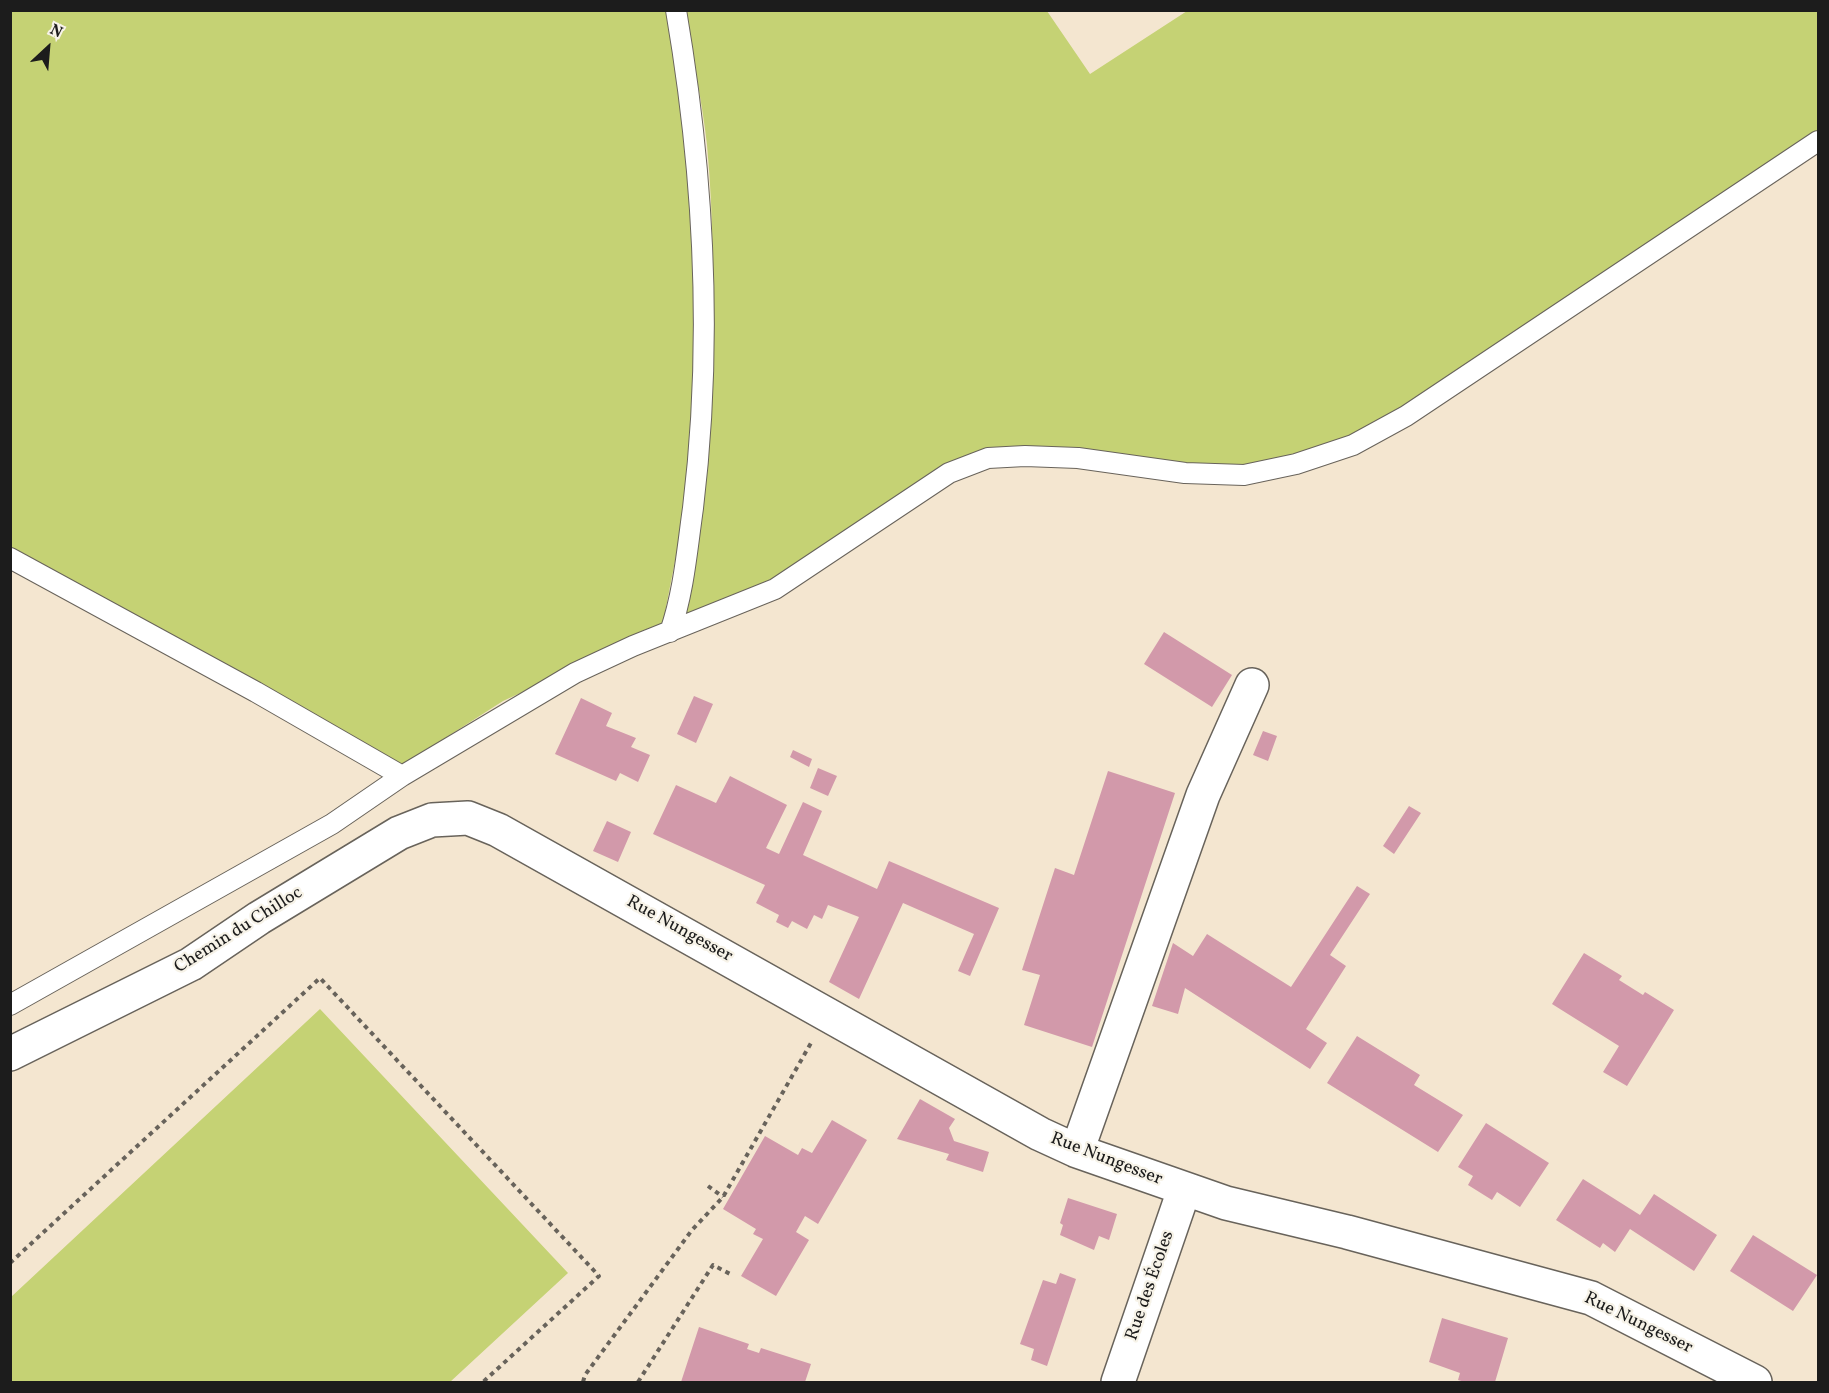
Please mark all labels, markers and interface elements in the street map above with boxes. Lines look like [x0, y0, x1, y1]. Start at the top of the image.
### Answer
north arrow [18, 18, 78, 78]
text: N [46, 19, 66, 44]
street label: Chemin du Chilloc [171, 883, 307, 979]
street label: Rue Nungesser [622, 892, 736, 968]
street label: Rue Nungesser [1047, 1129, 1165, 1191]
street label: Rue des Écoles [1122, 1228, 1180, 1344]
street label: Rue Nungesser [1580, 1288, 1696, 1360]

